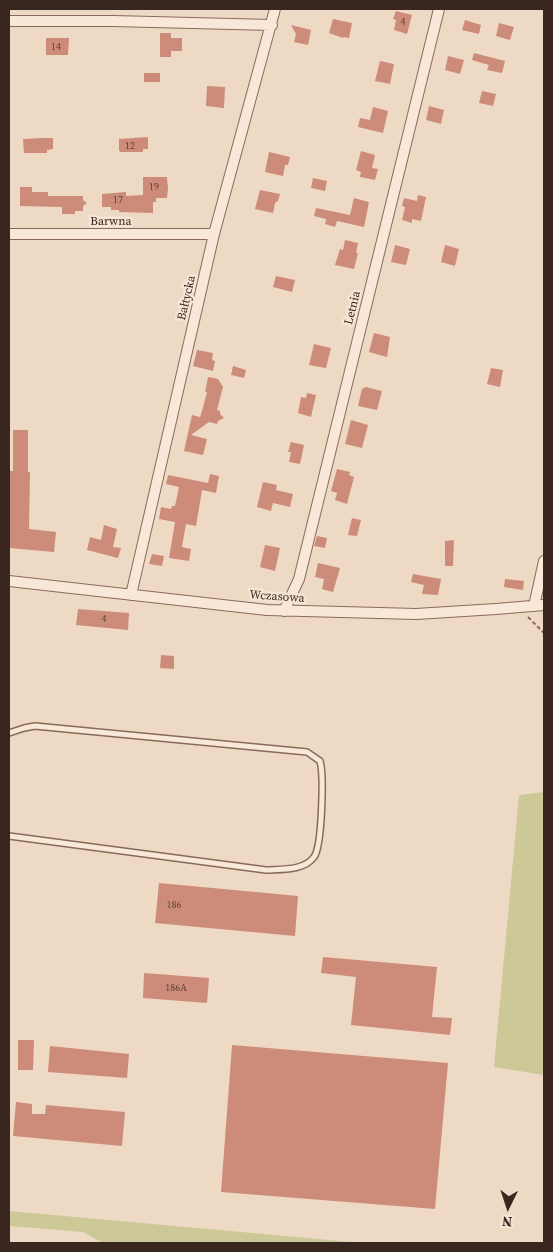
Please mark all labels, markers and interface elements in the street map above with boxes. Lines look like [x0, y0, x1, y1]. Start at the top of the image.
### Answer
house number: 4 [401, 16, 405, 28]
house number: 14 [51, 41, 61, 53]
house number: 12 [125, 140, 135, 152]
house number: 19 [149, 181, 159, 193]
house number: 17 [113, 194, 123, 206]
street label: Barwna [90, 215, 132, 229]
street label: Bałtycka [175, 274, 199, 322]
street label: Letnia [342, 290, 364, 326]
street label: Wczasowa [249, 588, 305, 606]
house number: 4 [102, 613, 106, 625]
house number: 186 [167, 899, 181, 911]
house number: 186A [165, 982, 187, 994]
north arrow [483, 1182, 533, 1232]
text: N [501, 1212, 513, 1232]

